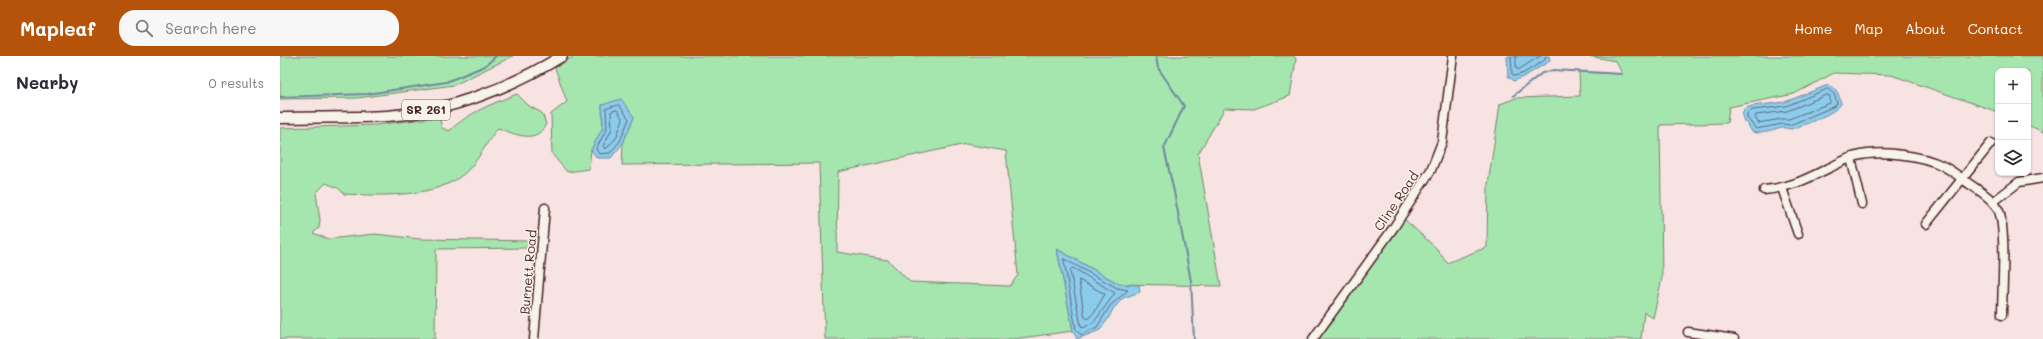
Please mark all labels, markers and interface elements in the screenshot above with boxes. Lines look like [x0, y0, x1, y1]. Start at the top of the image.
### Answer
search box [119, 10, 399, 46]
text: Mapleaf [20, 16, 95, 41]
icon: search [133, 17, 155, 39]
text: Search here [165, 18, 257, 38]
text: Home [1794, 19, 1832, 38]
text: Map [1854, 19, 1883, 38]
text: About [1905, 19, 1946, 38]
text: Contact [1968, 19, 2023, 38]
map controls [1995, 68, 2031, 176]
button: + [1995, 68, 2031, 104]
text: Nearby [16, 71, 78, 93]
text: 0 results [209, 74, 264, 91]
road number: SR 261 [402, 100, 450, 120]
button: − [1995, 104, 2031, 140]
button: layers [1995, 140, 2031, 176]
street label: Cline Road [1369, 168, 1422, 234]
street label: Burnett Road [515, 229, 540, 315]

